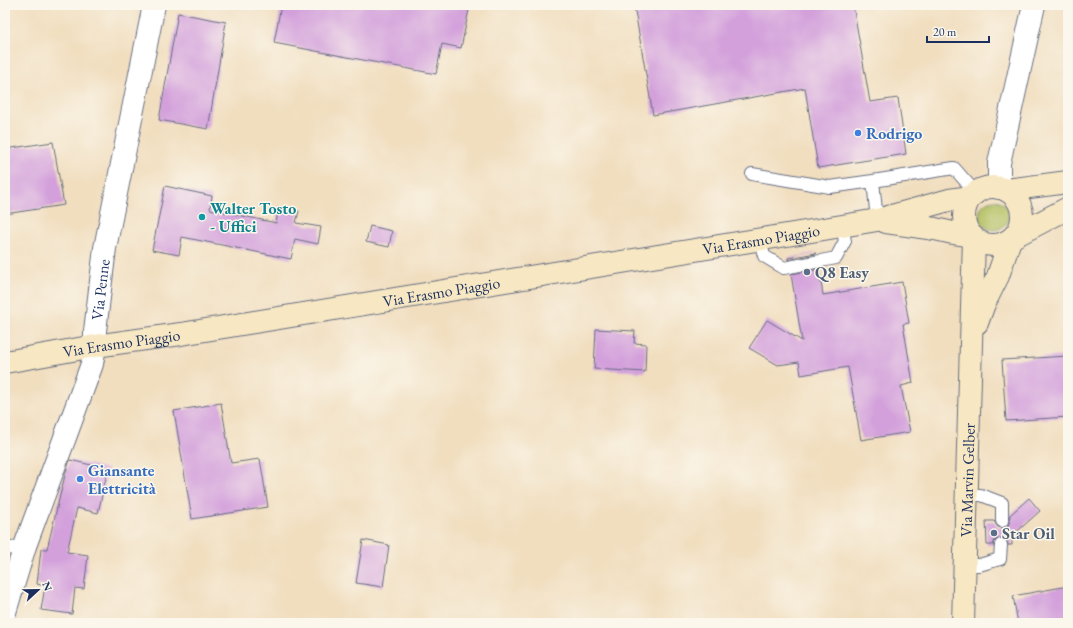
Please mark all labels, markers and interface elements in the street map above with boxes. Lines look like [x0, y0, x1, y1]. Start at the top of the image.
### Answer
scale bar [927, 18, 989, 44]
text: 20 m [933, 24, 957, 40]
place label: Rodrigo [866, 123, 922, 144]
marker: Rodrigo [853, 128, 863, 138]
place label: Walter Tosto - Uffici [210, 198, 296, 237]
marker: Walter Tosto - Uffici [197, 212, 207, 222]
street label: Via Erasmo Piaggio [701, 219, 821, 259]
street label: Via Penne [86, 258, 114, 321]
place label: Q8 Easy [815, 262, 869, 283]
marker: Q8 Easy [802, 267, 812, 277]
street label: Via Erasmo Piaggio [381, 272, 502, 311]
street label: Via Erasmo Piaggio [61, 324, 182, 362]
street label: Via Marvin Gelber [955, 422, 979, 537]
place label: Giansante Elettricità [88, 460, 157, 499]
marker: Giansante Elettricità [75, 474, 85, 484]
place label: Star Oil [1002, 523, 1055, 544]
marker: Star Oil [989, 528, 999, 538]
north arrow [18, 570, 58, 610]
text: N [39, 580, 55, 593]

